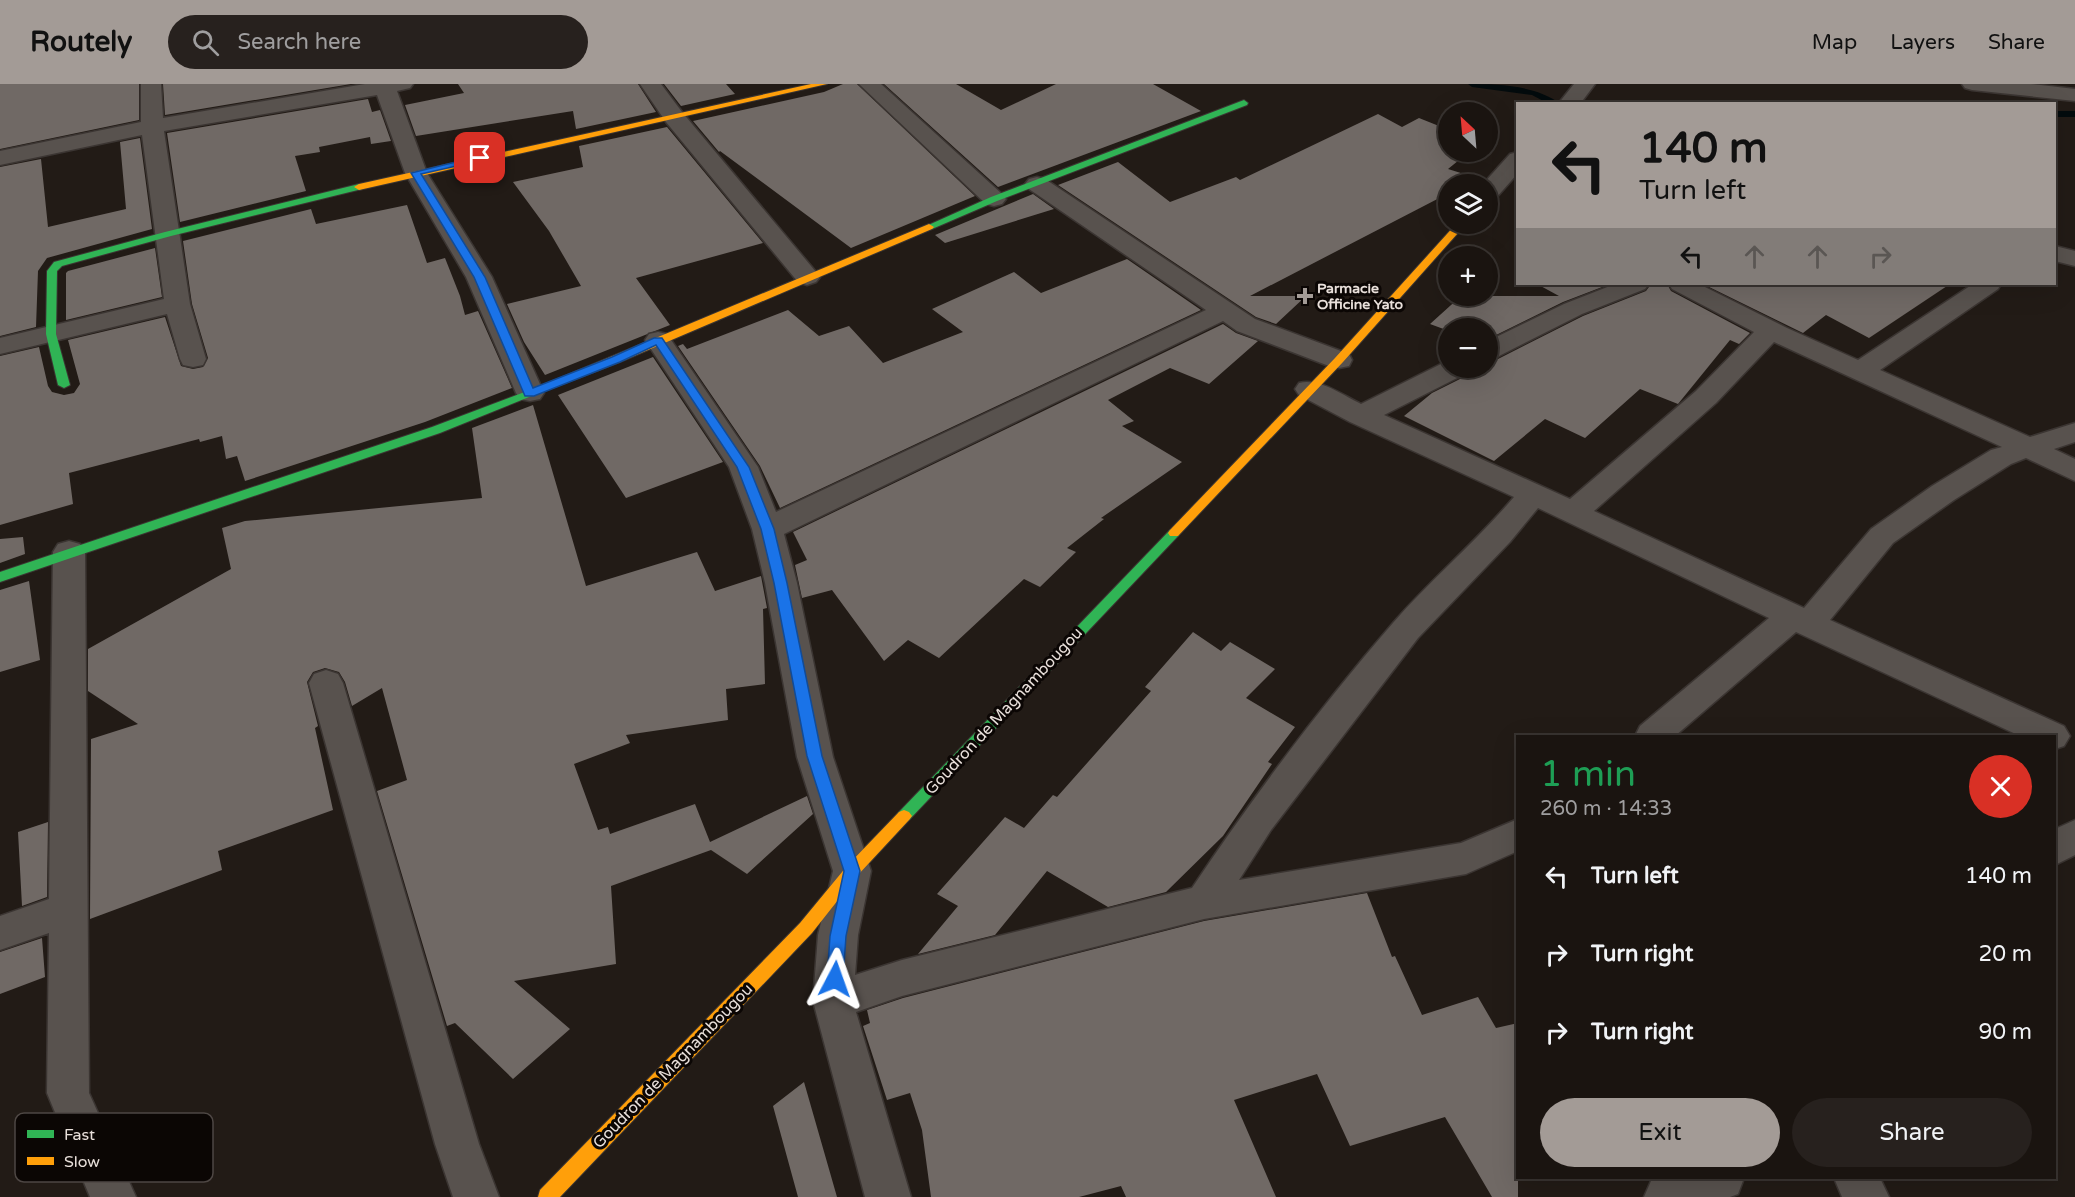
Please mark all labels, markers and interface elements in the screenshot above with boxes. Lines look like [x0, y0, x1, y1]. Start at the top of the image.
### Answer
search box [168, 15, 588, 69]
text: Routely [30, 25, 132, 59]
icon: search [189, 26, 222, 59]
text: Search here [237, 29, 361, 55]
text: Map [1812, 30, 1857, 55]
text: Layers [1890, 30, 1955, 55]
text: Share [1988, 30, 2045, 55]
north arrow [1438, 102, 1498, 162]
map controls [1438, 102, 1498, 378]
text: 140 m [1639, 123, 1768, 174]
icon: left [1540, 126, 1618, 204]
pin [454, 132, 505, 183]
icon: arrive [463, 141, 496, 174]
button: layers [1438, 174, 1498, 234]
text: Turn left [1639, 174, 1746, 207]
icon: left [1675, 240, 1708, 273]
icon: ahead [1738, 240, 1771, 273]
icon: ahead [1801, 240, 1834, 273]
icon: right [1864, 240, 1897, 273]
button: + [1438, 246, 1498, 306]
place label: Parmacie Officine Yato [1317, 280, 1404, 313]
marker: Parmacie Officine Yato [1298, 289, 1312, 303]
button: − [1438, 318, 1498, 378]
street label: Goudron de Magnambougou [921, 623, 1087, 799]
text: 1 min [1540, 753, 1636, 796]
button: close [1969, 755, 2032, 818]
text: 260 m · 14:33 [1540, 797, 1672, 821]
icon: left [1540, 860, 1573, 893]
text: Turn left [1591, 863, 1679, 889]
text: 140 m [1965, 863, 2032, 889]
icon: right [1540, 938, 1573, 971]
text: Turn right [1591, 941, 1693, 967]
text: 20 m [1978, 941, 2032, 967]
position arrow [803, 947, 867, 1011]
street label: Goudron de Magnambougou [589, 979, 757, 1153]
icon: right [1540, 1016, 1573, 1049]
text: Turn right [1591, 1019, 1693, 1045]
text: 90 m [1978, 1019, 2032, 1045]
button: Exit [1540, 1098, 1780, 1167]
button: Share [1792, 1098, 2032, 1167]
legend [15, 1113, 213, 1182]
text: Fast [64, 1125, 95, 1145]
text: Slow [64, 1152, 100, 1172]

